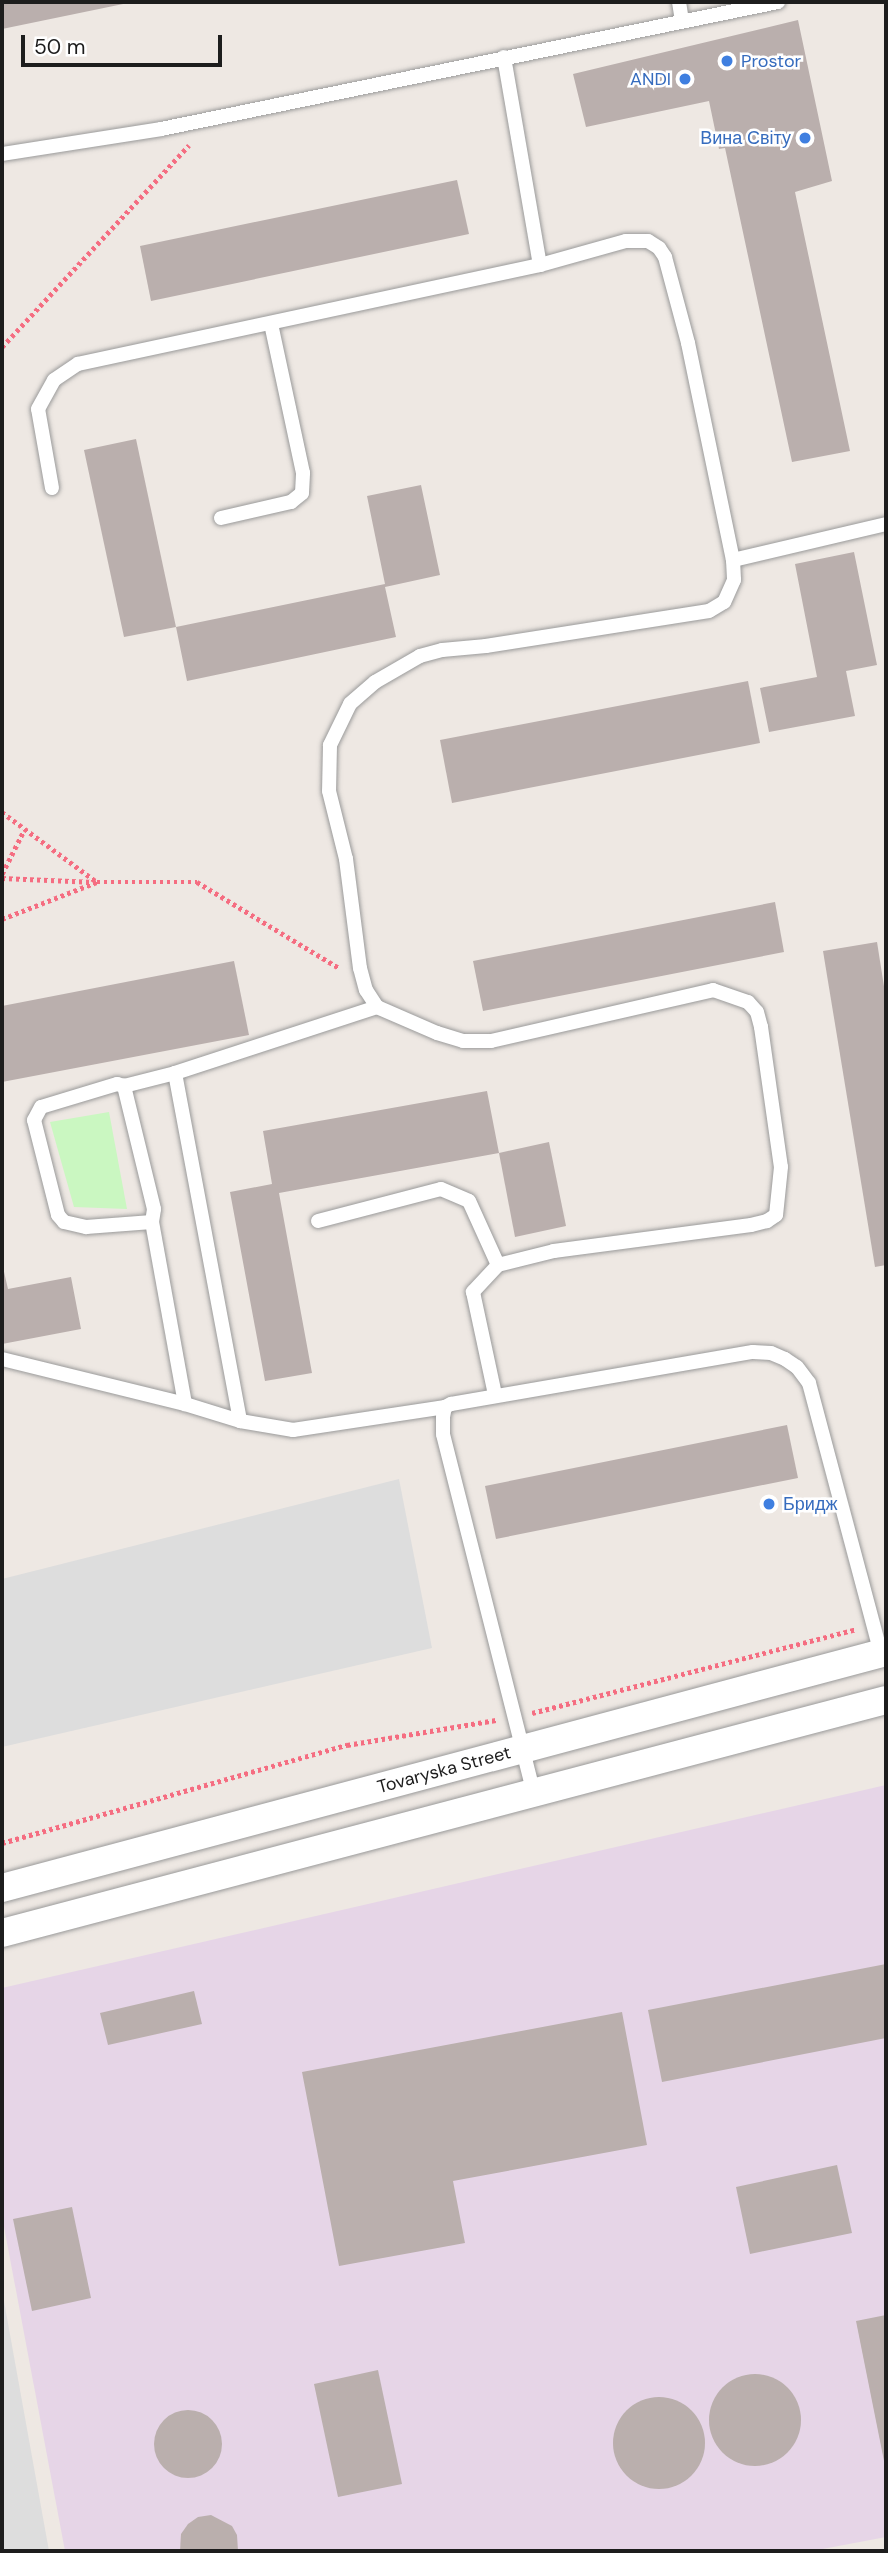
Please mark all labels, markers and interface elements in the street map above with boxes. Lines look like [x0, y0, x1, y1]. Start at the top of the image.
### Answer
scale bar [24, 21, 226, 65]
text: 50 m [34, 33, 85, 61]
place label: Prostor [741, 50, 801, 72]
marker: Prostor [719, 53, 735, 69]
place label: ANDI [630, 68, 671, 90]
marker: ANDI [677, 71, 693, 87]
place label: Вина Світу [700, 127, 791, 149]
marker: Вина Світу [797, 130, 813, 146]
place label: Бридж [783, 1493, 837, 1515]
marker: Бридж [761, 1496, 777, 1512]
street label: Tovaryska Street [375, 1742, 513, 1798]

